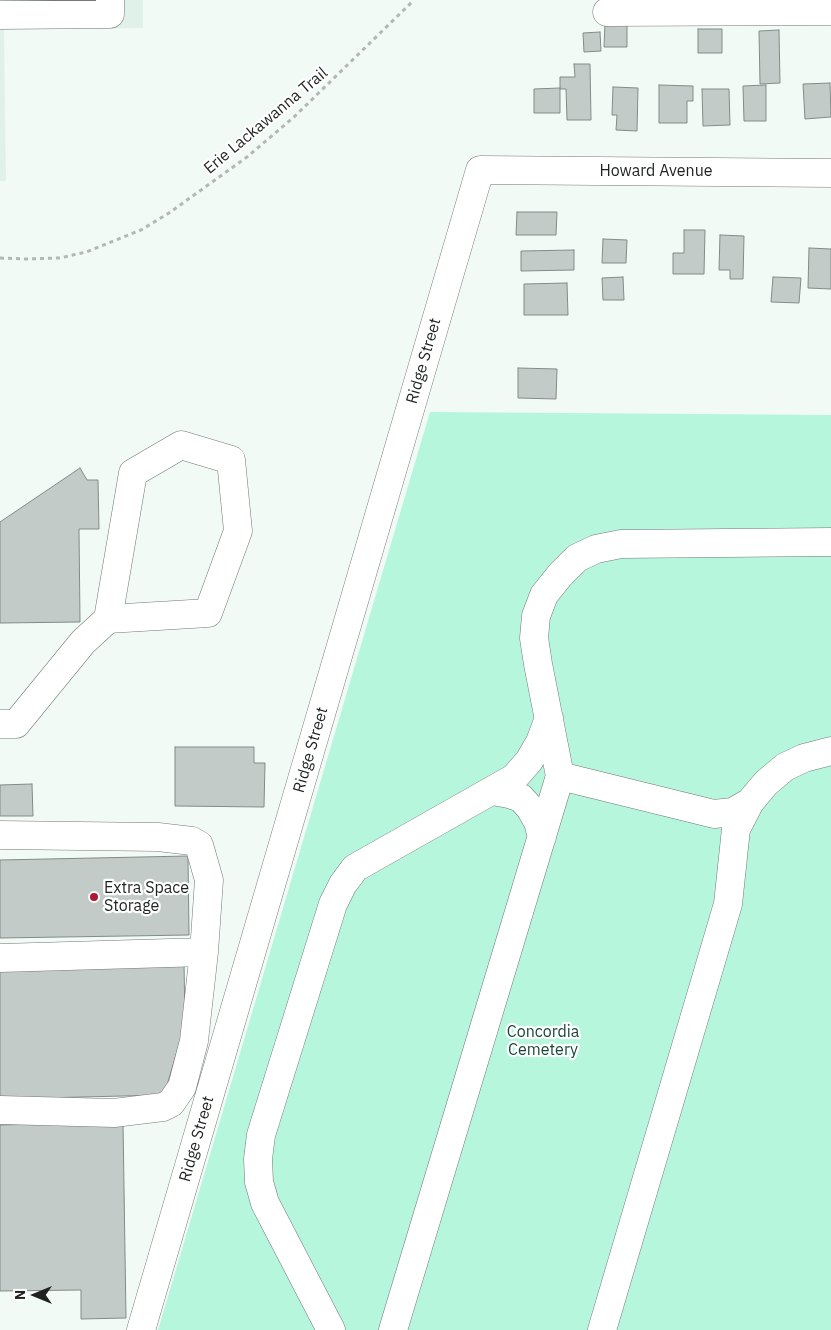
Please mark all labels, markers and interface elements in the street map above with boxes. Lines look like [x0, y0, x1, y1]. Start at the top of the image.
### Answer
street label: Erie Lackawanna Trail [200, 64, 332, 178]
street label: Howard Avenue [599, 161, 713, 181]
street label: Ridge Street [403, 316, 445, 406]
street label: Ridge Street [290, 705, 332, 795]
place label: Extra Space Storage [104, 878, 189, 916]
marker: Extra Space Storage [88, 891, 100, 903]
park label: Concordia Cemetery [507, 1022, 579, 1060]
street label: Ridge Street [176, 1094, 218, 1184]
north arrow [10, 1270, 60, 1320]
text: N [11, 1290, 29, 1300]

